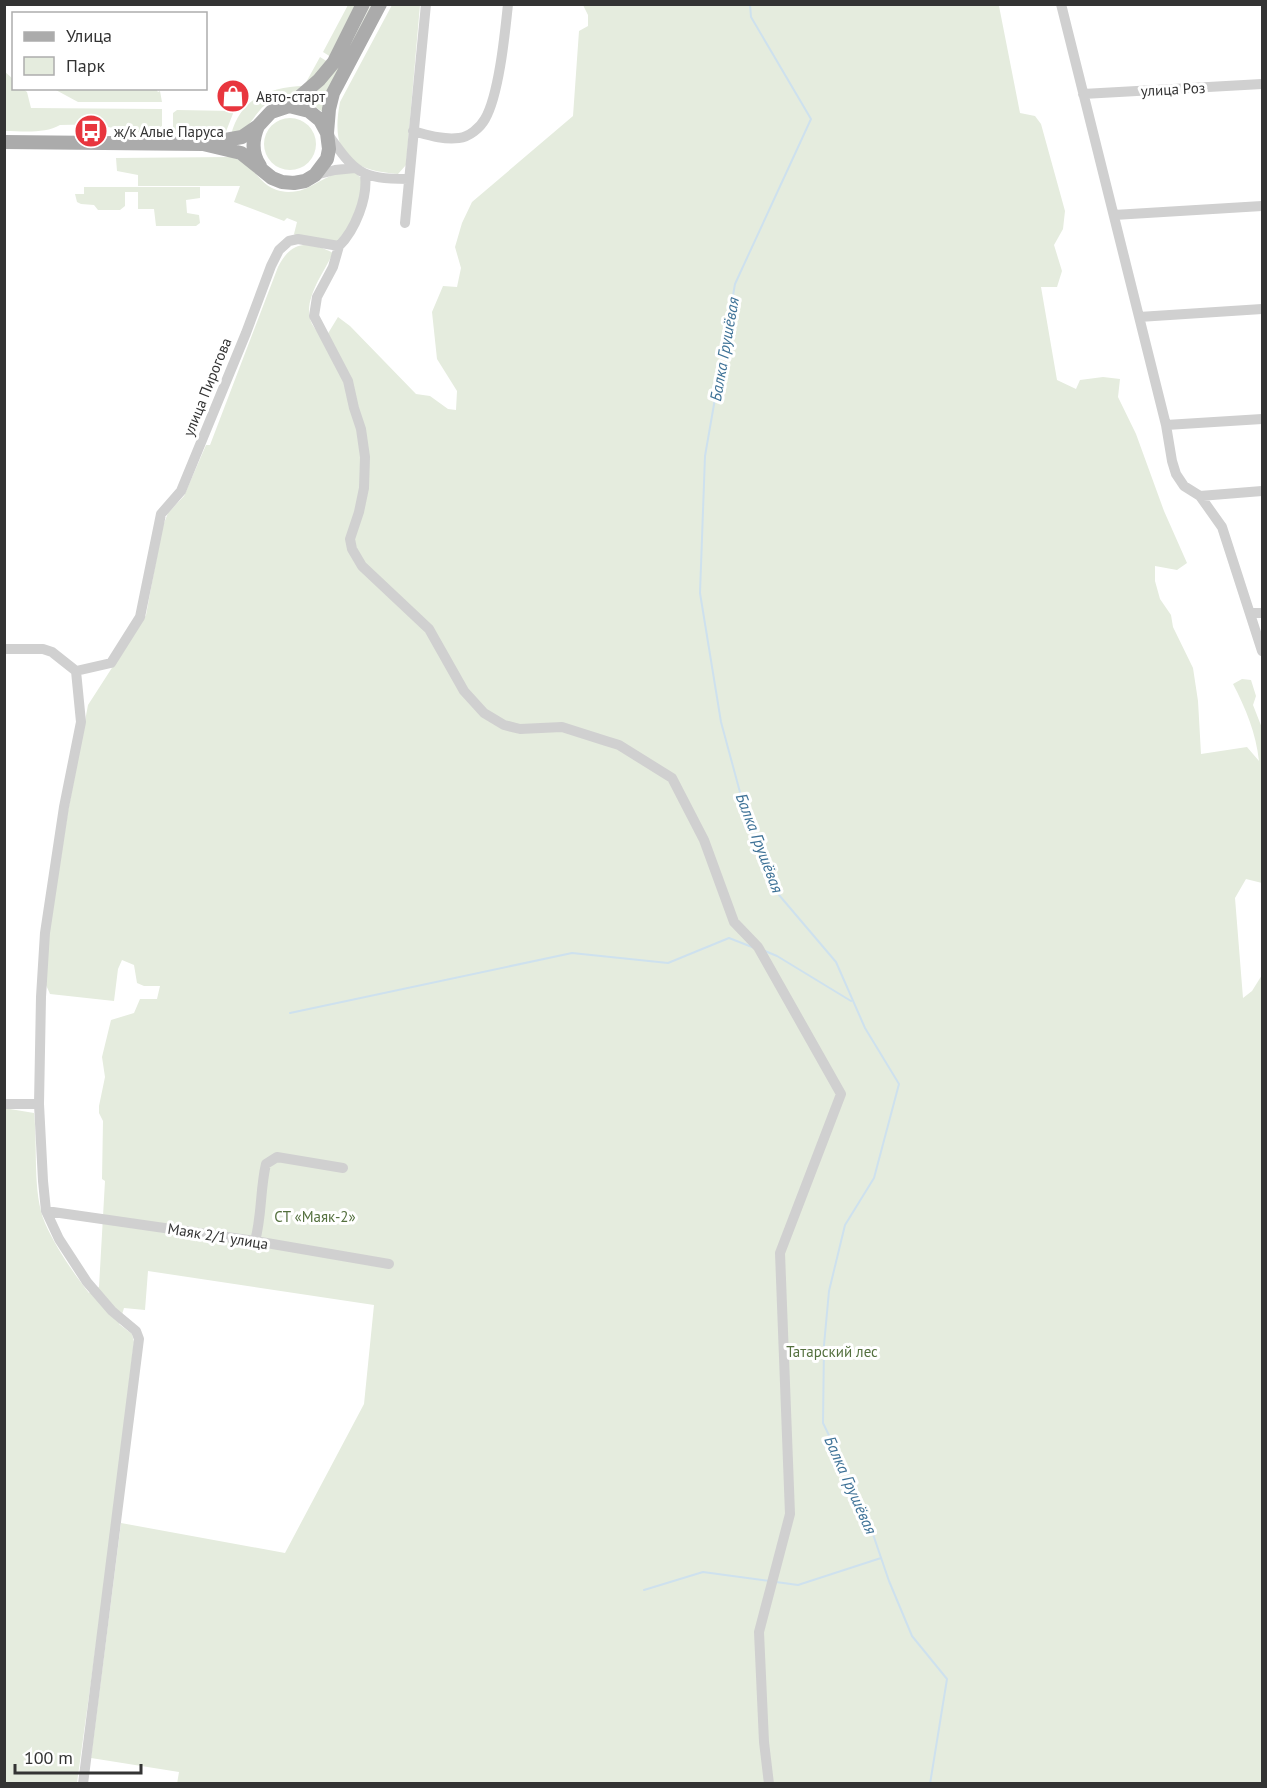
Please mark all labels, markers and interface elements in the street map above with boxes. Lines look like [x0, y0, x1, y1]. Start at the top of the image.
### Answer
legend [12, 12, 207, 90]
text: Улица [66, 24, 112, 47]
text: Парк [66, 54, 106, 77]
shop icon: Авто-старт [215, 78, 251, 114]
street label: улица Роз [1140, 78, 1206, 100]
place label: Авто-старт [256, 87, 325, 106]
bus stop icon: ж/к Алые Паруса [73, 113, 109, 149]
place label: ж/к Алые Паруса [114, 122, 224, 141]
water label: Балка Грушёвая [705, 295, 743, 403]
street label: улица Пирогова [179, 335, 235, 439]
water label: Балка Грушёвая [732, 790, 788, 896]
park label: СТ «Маяк-2» [274, 1207, 356, 1226]
street label: Маяк 2/1 улица [166, 1219, 270, 1253]
park label: Татарский лес [786, 1342, 878, 1361]
water label: Балка Грушёвая [820, 1433, 882, 1538]
scale bar [15, 1737, 141, 1775]
text: 100 m [24, 1746, 73, 1769]

